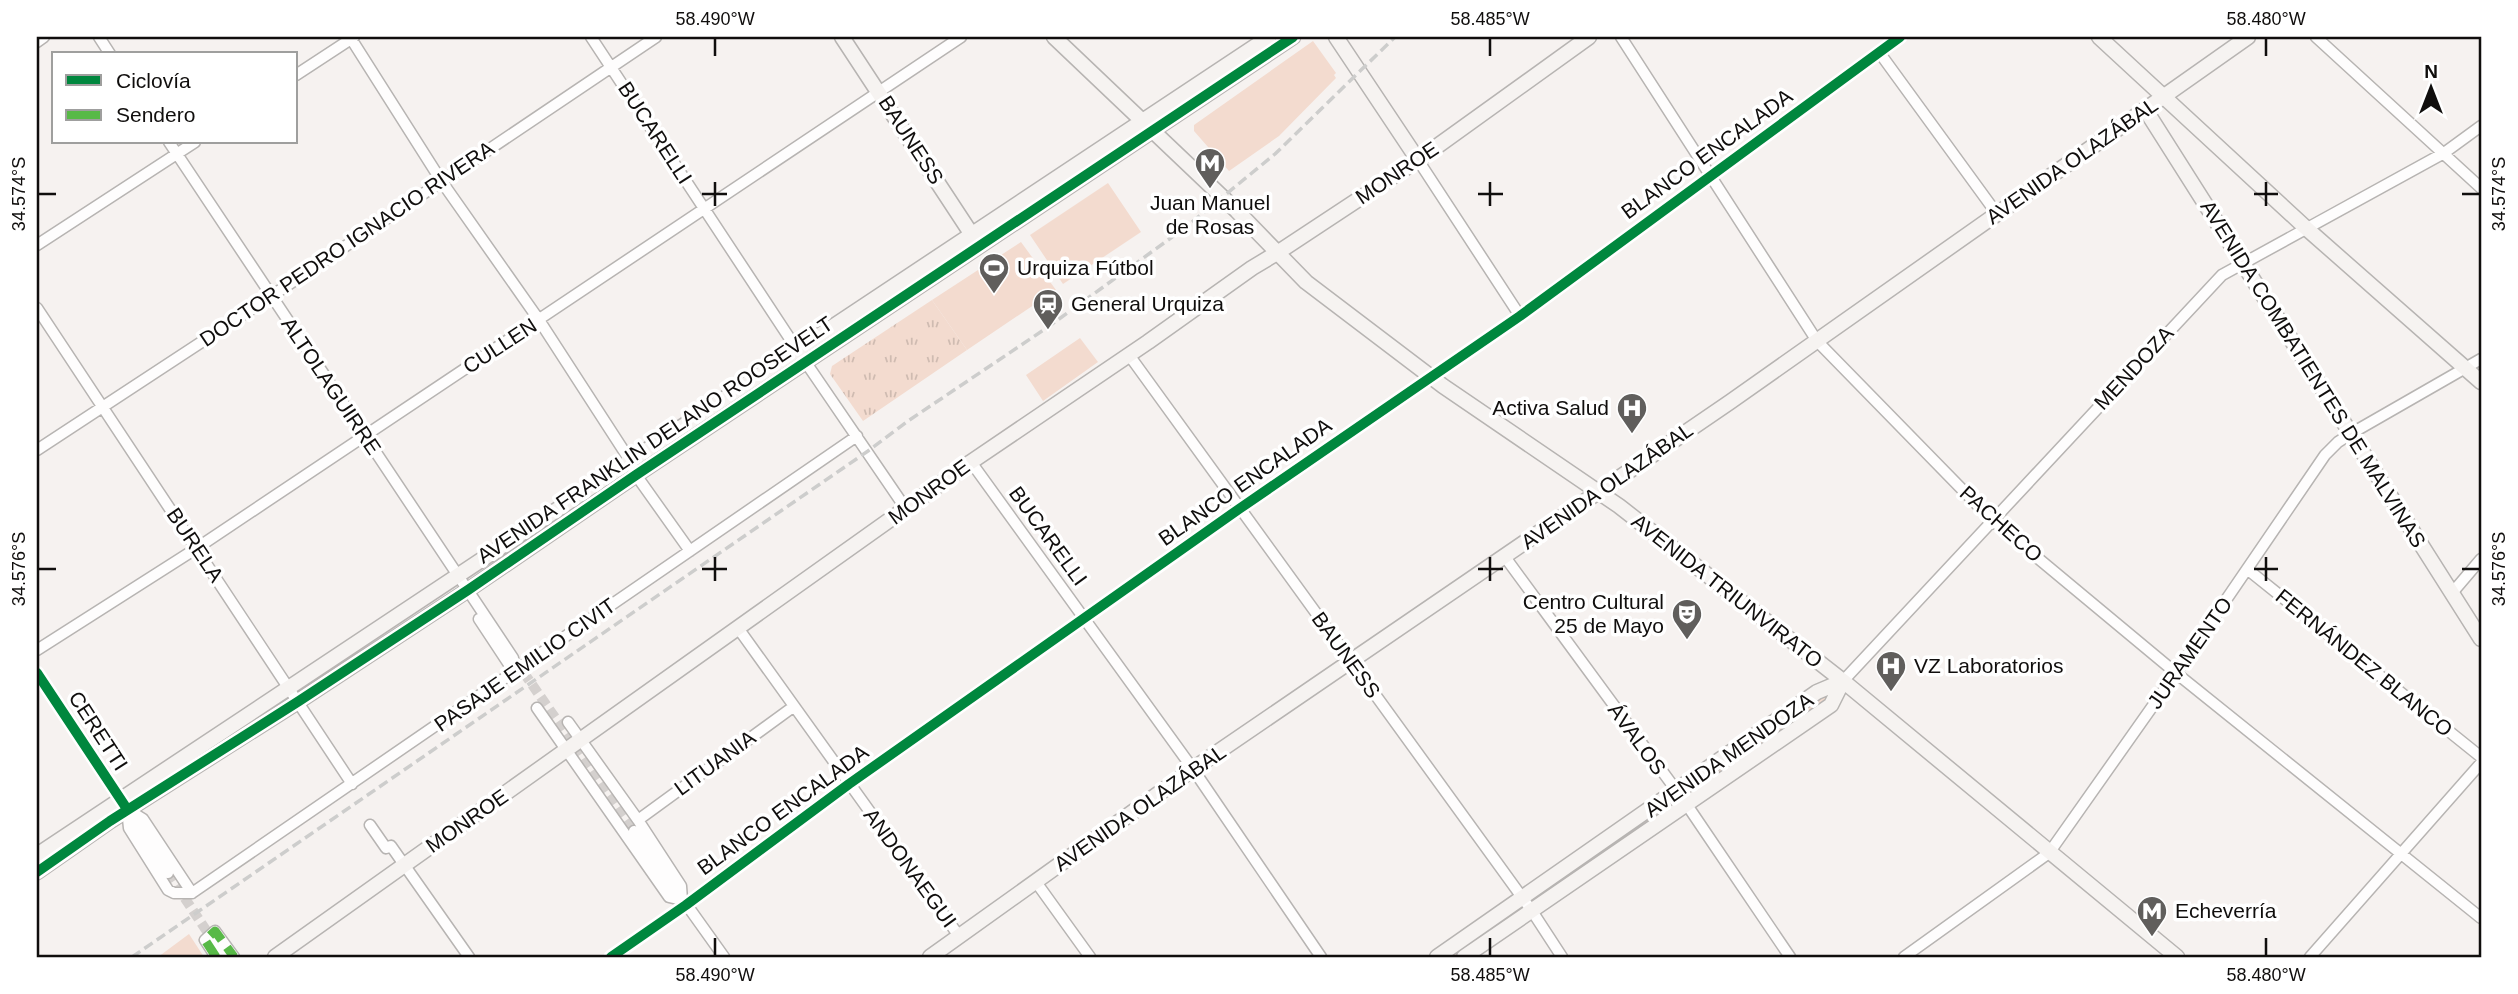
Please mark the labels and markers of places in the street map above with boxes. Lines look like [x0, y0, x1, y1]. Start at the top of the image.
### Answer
metro station icon: Juan Manuel de Rosas [1193, 146, 1227, 190]
place label: Juan Manuel de Rosas [1150, 191, 1270, 238]
sports icon: Urquiza Fútbol [977, 251, 1011, 295]
place label: Urquiza Fútbol [1017, 256, 1154, 279]
station icon: General Urquiza [1031, 287, 1065, 331]
place label: General Urquiza [1071, 292, 1224, 315]
hospital icon: Activa Salud [1615, 391, 1649, 435]
place label: Activa Salud [1492, 396, 1609, 419]
place label: Centro Cultural 25 de Mayo [1523, 590, 1664, 637]
theatre icon: Centro Cultural 25 de Mayo [1670, 597, 1704, 641]
hospital icon: VZ Laboratorios [1874, 649, 1908, 693]
place label: VZ Laboratorios [1914, 654, 2063, 677]
metro station icon: Echeverría [2135, 894, 2169, 938]
place label: Echeverría [2175, 899, 2277, 922]

